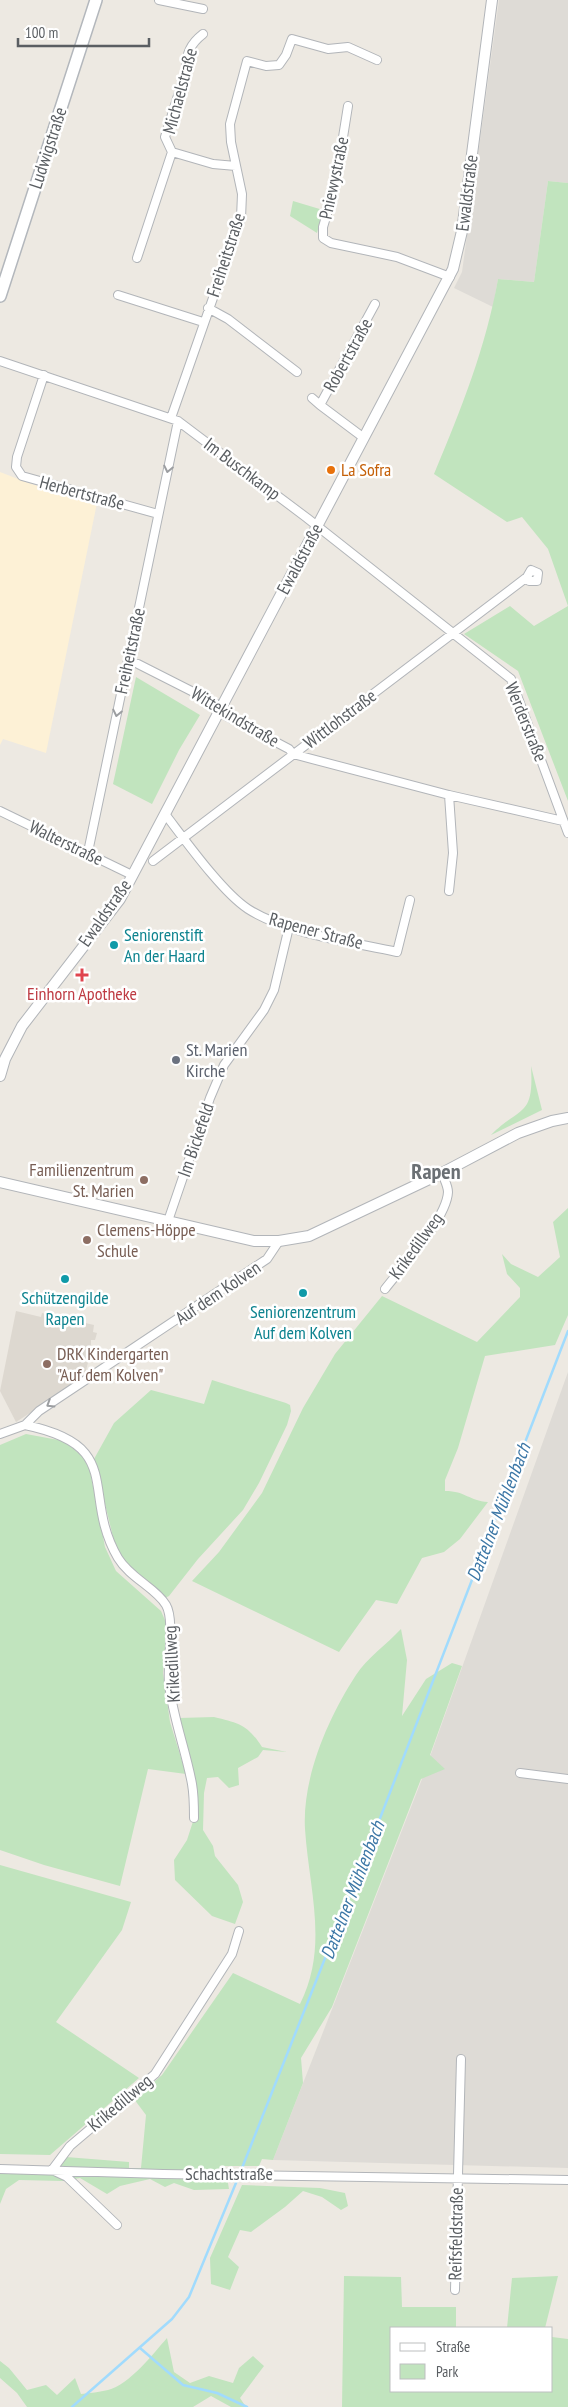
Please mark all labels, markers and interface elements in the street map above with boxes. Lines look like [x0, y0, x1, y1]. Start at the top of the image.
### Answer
scale bar [18, 15, 149, 47]
text: 100 m [25, 23, 58, 42]
street label: Michaelstraße [157, 45, 202, 136]
street label: Ludwigstraße [24, 104, 72, 192]
street label: Pniewystraße [314, 135, 353, 221]
street label: Ewaldstraße [450, 153, 483, 233]
street label: Freiheitstraße [201, 210, 250, 300]
street label: Robertstraße [318, 314, 377, 396]
street label: Im Buschkamp [199, 432, 285, 505]
place label: La Sofra [341, 458, 391, 481]
one-way arrow [163, 464, 173, 473]
marker: La Sofra [325, 464, 337, 476]
street label: Herbertstraße [37, 470, 127, 515]
street label: Ewaldstraße [271, 519, 328, 598]
street label: Freiheitstraße [109, 606, 150, 696]
street label: Werderstraße [500, 679, 553, 765]
street label: Wittekindstraße [187, 681, 284, 752]
street label: Wittlohstraße [299, 684, 381, 753]
one-way arrow [112, 709, 122, 718]
street label: Walterstraße [25, 815, 107, 870]
street label: Ewaldstraße [73, 875, 136, 951]
street label: Rapener Straße [267, 907, 366, 954]
place label: Seniorenstift An der Haard [124, 923, 205, 967]
marker: Seniorenstift An der Haard [108, 939, 120, 951]
marker: Einhorn Apotheke [76, 969, 88, 981]
place label: Einhorn Apotheke [27, 982, 137, 1005]
place label: St. Marien Kirche [186, 1038, 247, 1082]
marker: St. Marien Kirche [170, 1054, 182, 1066]
street label: Im Bickefeld [172, 1100, 219, 1180]
district label: Rapen [411, 1157, 461, 1185]
place label: Familienzentrum St. Marien [29, 1158, 134, 1202]
marker: Familienzentrum St. Marien [138, 1174, 150, 1186]
street label: Krikedillweg [384, 1208, 448, 1284]
place label: Clemens-Höppe Schule [97, 1218, 196, 1262]
marker: Clemens-Höppe Schule [81, 1234, 93, 1246]
street label: Auf dem Kolven [171, 1256, 265, 1330]
marker: Schützengilde Rapen [59, 1273, 71, 1285]
place label: Schützengilde Rapen [21, 1286, 109, 1330]
marker: Seniorenzentrum Auf dem Kolven [297, 1287, 309, 1299]
place label: Seniorenzentrum Auf dem Kolven [250, 1300, 356, 1344]
place label: DRK Kindergarten "Auf dem Kolven" [57, 1342, 169, 1386]
marker: DRK Kindergarten "Auf dem Kolven" [41, 1358, 53, 1370]
one-way arrow [47, 1398, 56, 1408]
water label: Dattelner Mühlenbach [461, 1438, 536, 1584]
street label: Krikedillweg [158, 1625, 185, 1703]
water label: Dattelner Mühlenbach [315, 1816, 390, 1962]
street label: Krikedillweg [83, 2069, 157, 2136]
street label: Schachtstraße [185, 2162, 273, 2185]
street label: Reifsfeldstraße [443, 2187, 468, 2281]
legend [390, 2327, 553, 2392]
text: Straße [436, 2337, 470, 2356]
text: Park [436, 2362, 458, 2381]

